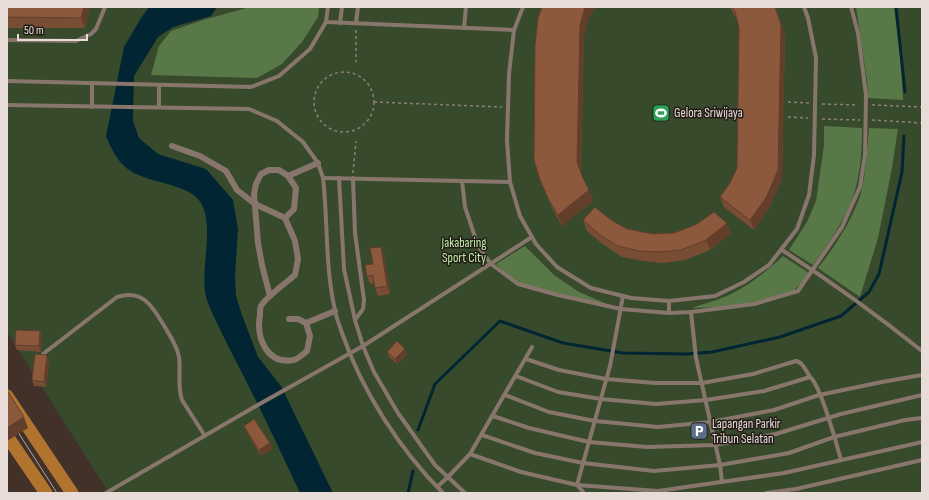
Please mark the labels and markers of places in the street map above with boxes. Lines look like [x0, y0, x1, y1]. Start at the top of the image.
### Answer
sports icon: Gelora Sriwijaya [651, 103, 671, 123]
place label: Gelora Sriwijaya [674, 105, 743, 121]
place label: Lapangan Parkir Tribun Selatan [712, 416, 781, 447]
parking icon: Lapangan Parkir Tribun Selatan [689, 421, 709, 441]

